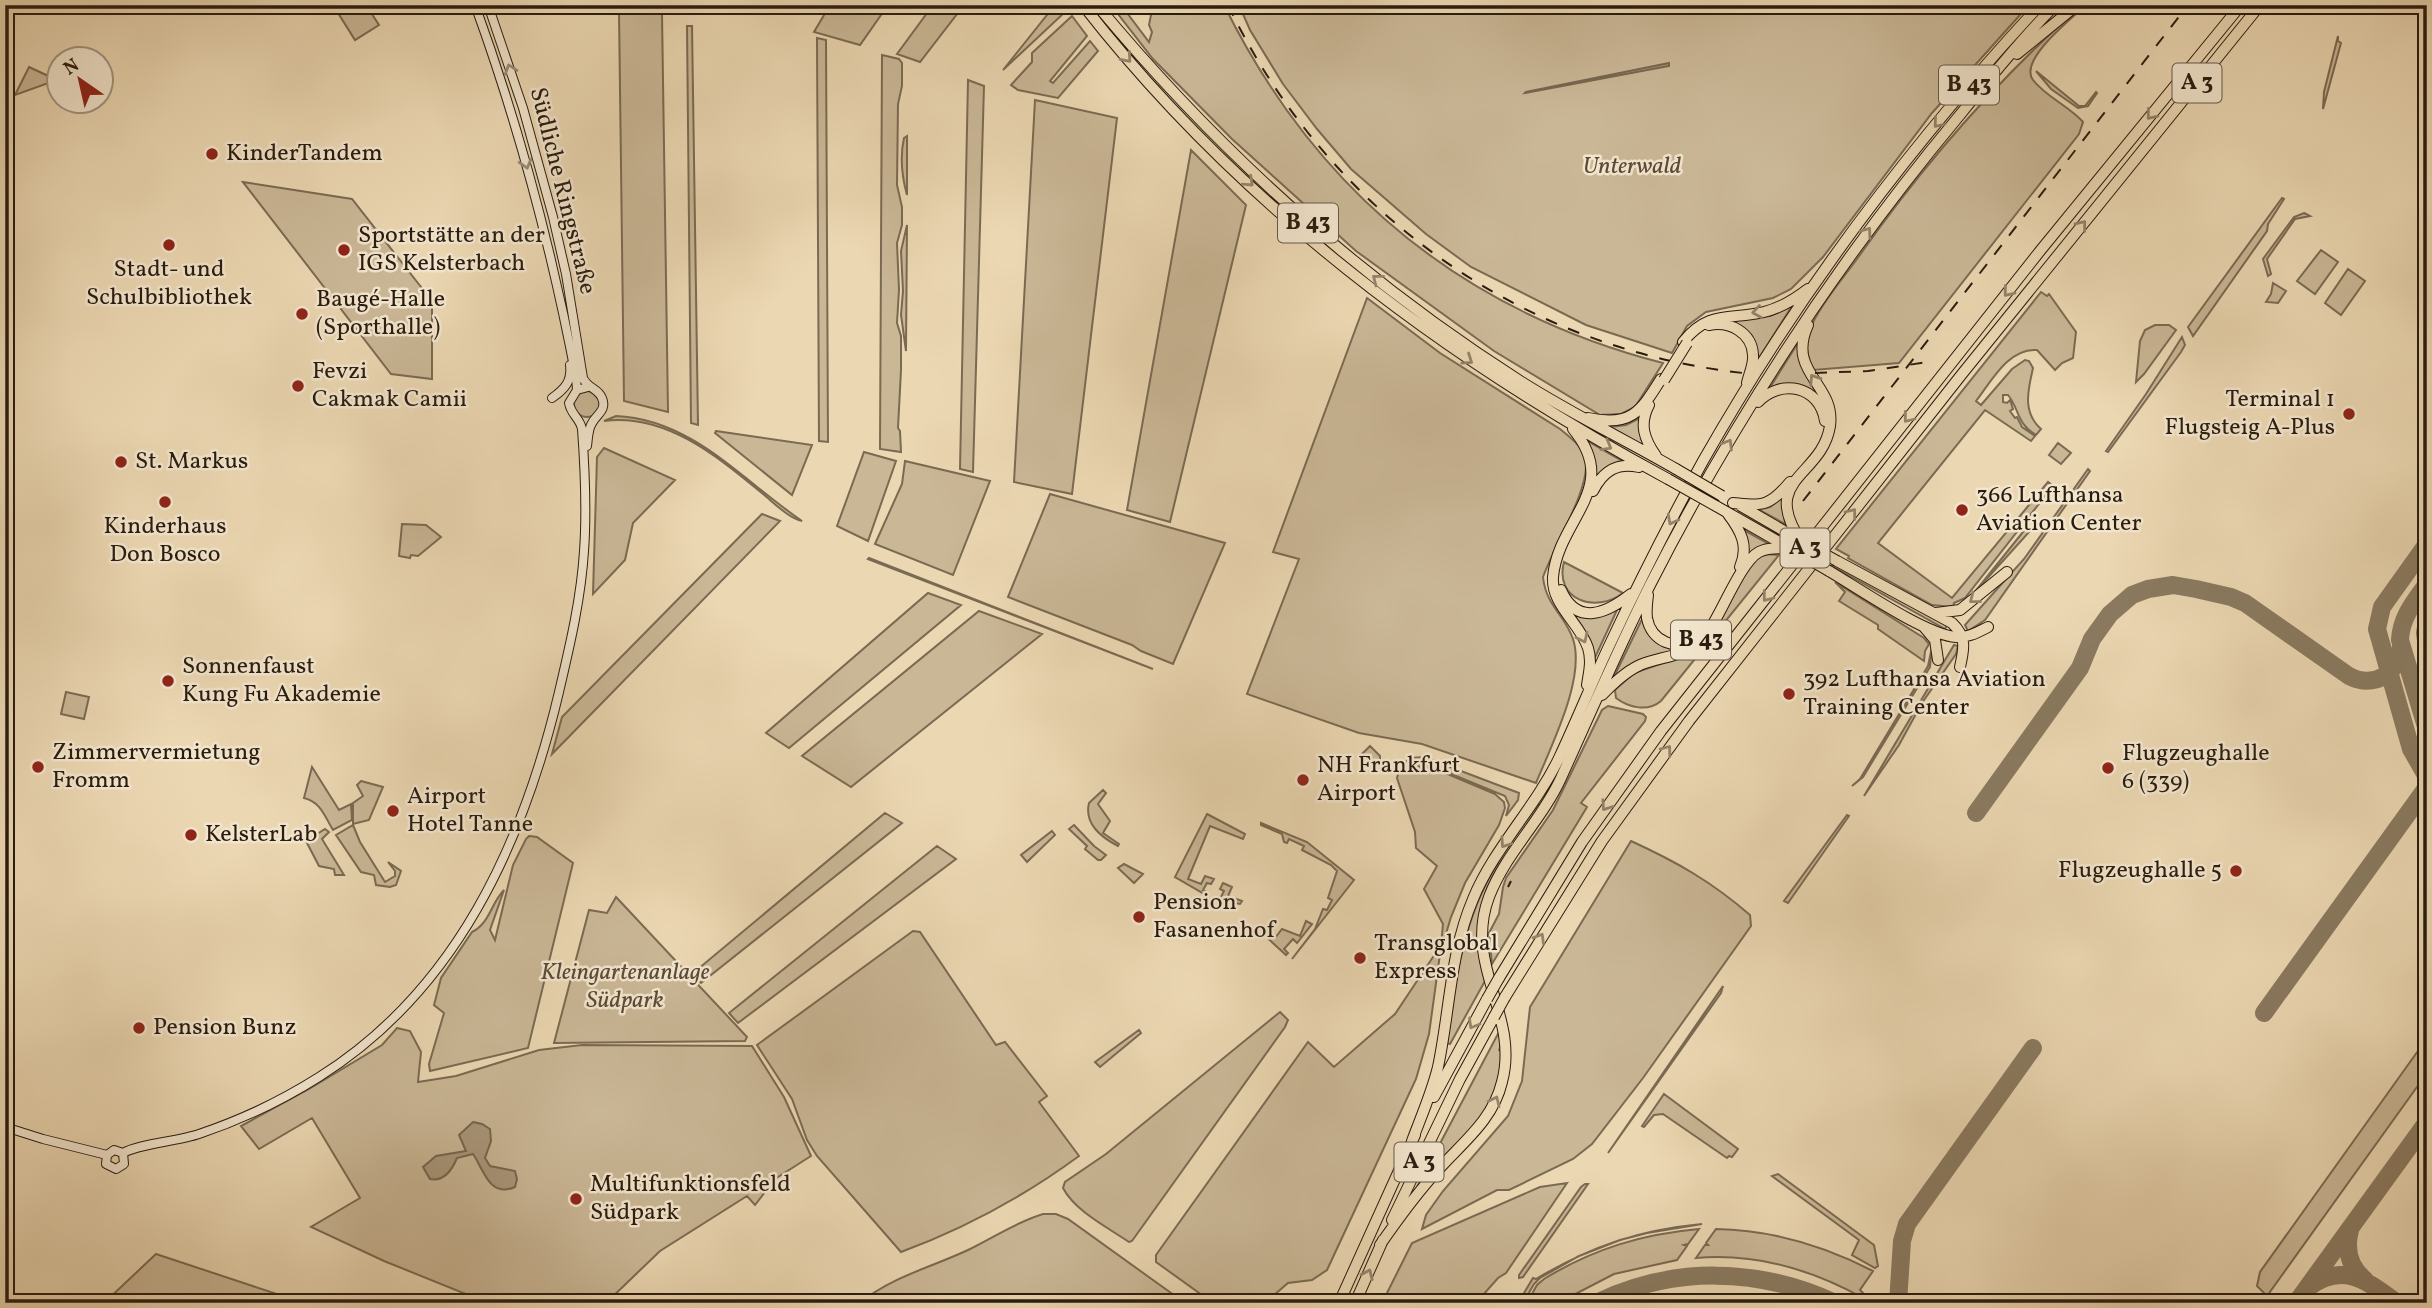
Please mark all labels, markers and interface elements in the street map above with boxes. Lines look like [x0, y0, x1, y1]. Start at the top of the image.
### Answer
north arrow [46, 46, 116, 116]
one-way arrow [1119, 49, 1131, 62]
text: N [59, 53, 85, 82]
one-way arrow [504, 64, 519, 76]
road number: A 3 [2172, 64, 2222, 102]
road number: B 43 [1939, 66, 1999, 104]
street label: Südliche Ringstraße [520, 84, 604, 298]
one-way arrow [2147, 107, 2159, 120]
one-way arrow [1933, 115, 1946, 127]
place label: KinderTandem [226, 137, 383, 171]
marker: KinderTandem [204, 146, 220, 162]
park label: Unterwald [1583, 150, 1682, 184]
one-way arrow [517, 157, 532, 169]
one-way arrow [1240, 174, 1253, 187]
road number: B 43 [1278, 204, 1338, 243]
place label: Sportstätte an der IGS Kelsterbach [358, 219, 545, 281]
one-way arrow [2073, 221, 2086, 233]
one-way arrow [1859, 227, 1871, 240]
marker: Stadt- und Schulbibliothek [161, 237, 177, 253]
marker: Sportstätte an der IGS Kelsterbach [336, 242, 352, 258]
place label: Stadt- und Schulbibliothek [86, 253, 252, 315]
one-way arrow [1373, 275, 1385, 288]
place label: Baugé-Halle (Sporthalle) [316, 283, 445, 345]
one-way arrow [2003, 284, 2016, 297]
one-way arrow [1751, 304, 1763, 319]
marker: Baugé-Halle (Sporthalle) [294, 306, 310, 322]
one-way arrow [1460, 352, 1473, 364]
place label: Fevzi Cakmak Camii [312, 355, 467, 417]
one-way arrow [1809, 374, 1822, 387]
marker: Fevzi Cakmak Camii [290, 378, 306, 394]
place label: Terminal 1 Flugsteig A-Plus [2164, 383, 2335, 445]
marker: Terminal 1 Flugsteig A-Plus [2341, 406, 2357, 422]
one-way arrow [1903, 411, 1916, 423]
one-way arrow [1600, 438, 1613, 451]
one-way arrow [1719, 438, 1732, 451]
place label: St. Markus [135, 445, 248, 479]
marker: St. Markus [113, 454, 129, 470]
place label: 366 Lufthansa Aviation Center [1976, 479, 2141, 541]
marker: Kinderhaus Don Bosco [157, 494, 173, 510]
marker: 366 Lufthansa Aviation Center [1954, 502, 1970, 518]
one-way arrow [1844, 508, 1857, 521]
place label: Kinderhaus Don Bosco [104, 510, 226, 572]
one-way arrow [1667, 513, 1680, 525]
road number: A 3 [1780, 528, 1829, 568]
one-way arrow [1762, 590, 1775, 602]
one-way arrow [1970, 591, 1982, 604]
road number: B 43 [1671, 620, 1731, 660]
one-way arrow [1574, 631, 1588, 643]
place label: Sonnenfaust Kung Fu Akademie [182, 650, 381, 712]
place label: 392 Lufthansa Aviation Training Center [1803, 663, 2046, 725]
marker: Sonnenfaust Kung Fu Akademie [160, 673, 176, 689]
marker: 392 Lufthansa Aviation Training Center [1781, 686, 1797, 702]
place label: Zimmervermietung Fromm [52, 736, 261, 798]
place label: Flugzeughalle 6 (339) [2122, 737, 2270, 799]
one-way arrow [1658, 745, 1671, 758]
place label: NH Frankfurt Airport [1317, 749, 1460, 811]
marker: Zimmervermietung Fromm [30, 759, 46, 775]
marker: Flugzeughalle 6 (339) [2100, 760, 2116, 776]
marker: NH Frankfurt Airport [1295, 772, 1311, 788]
place label: Airport Hotel Tanne [407, 780, 533, 842]
one-way arrow [1601, 799, 1614, 812]
marker: Airport Hotel Tanne [385, 803, 401, 819]
place label: KelsterLab [205, 818, 317, 852]
marker: KelsterLab [183, 827, 199, 843]
one-way arrow [1500, 835, 1513, 848]
place label: Flugzeughalle 5 [2058, 854, 2222, 888]
marker: Flugzeughalle 5 [2228, 863, 2244, 879]
place label: Pension Fasanenhof [1153, 886, 1278, 948]
marker: Pension Fasanenhof [1131, 909, 1147, 925]
place label: Transglobal Express [1374, 927, 1498, 989]
one-way arrow [1531, 933, 1544, 946]
marker: Transglobal Express [1352, 950, 1368, 966]
park label: Kleingartenanlage Südpark [541, 956, 710, 1018]
place label: Pension Bunz [153, 1011, 296, 1045]
one-way arrow [1468, 1016, 1481, 1029]
marker: Pension Bunz [131, 1020, 147, 1036]
one-way arrow [1487, 1096, 1501, 1108]
road number: A 3 [1394, 1142, 1444, 1182]
place label: Multifunktionsfeld Südpark [590, 1168, 791, 1230]
marker: Multifunktionsfeld Südpark [568, 1191, 584, 1207]
one-way arrow [1360, 1269, 1374, 1281]

